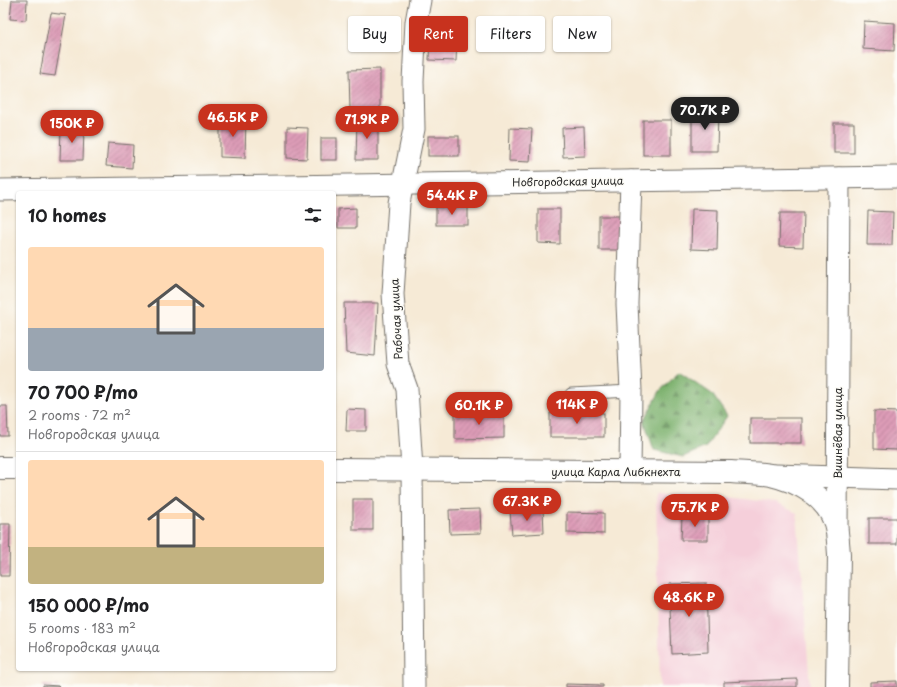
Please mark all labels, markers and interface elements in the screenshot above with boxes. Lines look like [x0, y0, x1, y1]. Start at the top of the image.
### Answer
chip: Buy [348, 16, 401, 52]
chip: Rent [409, 16, 468, 52]
chip: Filters [476, 16, 545, 52]
chip: New [553, 16, 611, 52]
pin: 70.7K ₽ [668, 97, 742, 131]
text: 70.7K ₽ [680, 100, 730, 119]
pin: 46.5K ₽ [196, 104, 270, 138]
pin: 71.9K ₽ [330, 106, 404, 140]
text: 46.5K ₽ [207, 107, 259, 126]
text: 71.9K ₽ [344, 109, 390, 128]
pin: 150K ₽ [39, 110, 105, 144]
text: 150K ₽ [50, 113, 94, 132]
street label: Новгородская улица [512, 172, 624, 190]
pin: 54.4K ₽ [415, 182, 489, 216]
text: 54.4K ₽ [426, 185, 478, 204]
text: 10 homes [28, 202, 106, 228]
icon: filters [302, 204, 324, 226]
icon: home [140, 273, 212, 345]
street label: Рабочая улица [385, 278, 407, 360]
text: 70 700 ₽/mo [28, 379, 138, 405]
street label: Вишнёвая улица [829, 387, 846, 479]
pin: 114K ₽ [544, 391, 610, 425]
pin: 60.1K ₽ [442, 392, 516, 426]
text: 114K ₽ [556, 394, 598, 413]
text: 60.1K ₽ [454, 395, 504, 414]
text: 2 rooms · 72 m² [28, 405, 131, 424]
text: Новгородская улица [28, 424, 160, 443]
street label: улица Карла Либкнехта [551, 463, 681, 480]
icon: home [140, 486, 212, 558]
pin: 67.3K ₽ [490, 488, 564, 522]
text: 67.3K ₽ [502, 491, 552, 510]
pin: 75.7K ₽ [658, 494, 732, 528]
text: 75.7K ₽ [671, 497, 719, 516]
pin: 48.6K ₽ [652, 584, 726, 618]
text: 48.6K ₽ [663, 587, 715, 606]
text: 150 000 ₽/mo [28, 592, 149, 618]
text: 5 rooms · 183 m² [28, 618, 136, 637]
text: Новгородская улица [28, 637, 160, 656]

